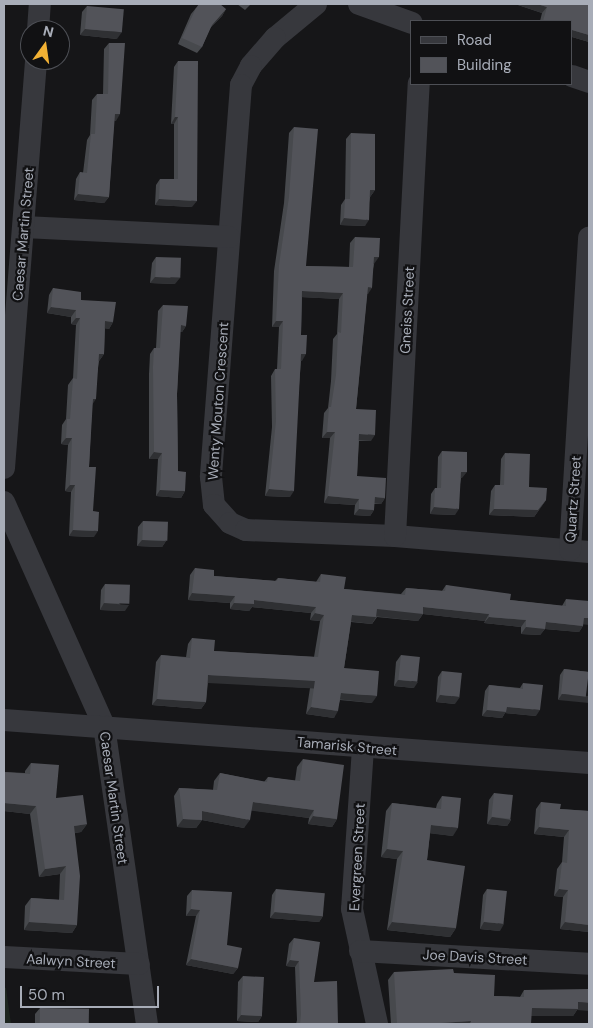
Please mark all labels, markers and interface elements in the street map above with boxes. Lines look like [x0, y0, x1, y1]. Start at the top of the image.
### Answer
north arrow [20, 20, 70, 70]
legend [410, 20, 573, 85]
text: N [41, 21, 56, 41]
text: Road [457, 30, 492, 50]
text: Building [457, 55, 512, 75]
street label: Caesar Martin Street [9, 167, 37, 301]
street label: Gneiss Street [396, 266, 418, 354]
street label: Wenty Mouton Crescent [204, 321, 232, 481]
street label: Quartz Street [562, 455, 584, 543]
street label: Caesar Martin Street [96, 730, 132, 866]
street label: Tamarisk Street [296, 733, 398, 759]
street label: Evergreen Street [346, 803, 368, 911]
street label: Joe Davis Street [422, 946, 528, 968]
street label: Aalwyn Street [26, 950, 116, 972]
scale bar [22, 976, 161, 1008]
text: 50 m [28, 985, 65, 1005]

